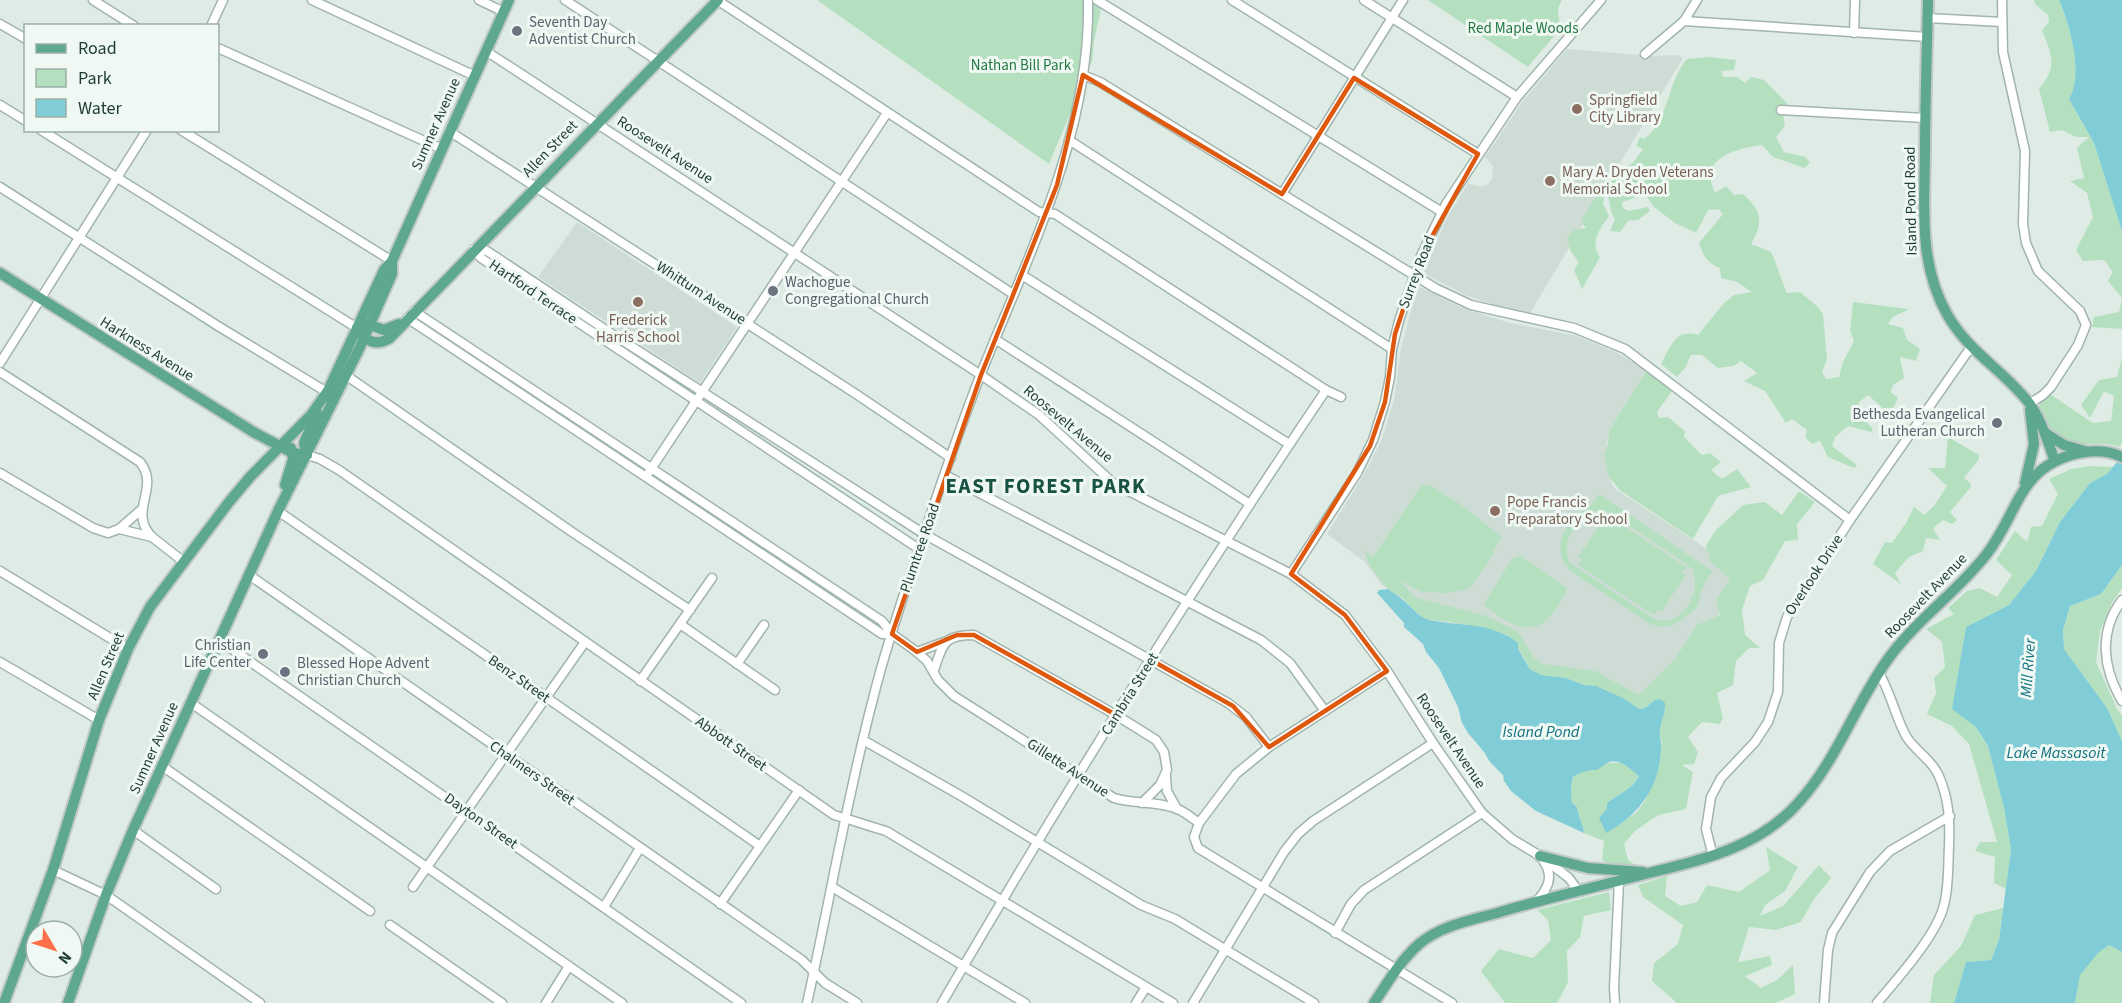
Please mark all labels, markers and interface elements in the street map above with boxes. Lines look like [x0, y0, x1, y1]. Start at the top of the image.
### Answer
place label: Seventh Day Adventist Church [529, 12, 636, 50]
park label: Red Maple Woods [1468, 18, 1578, 39]
legend [24, 24, 219, 132]
marker: Seventh Day Adventist Church [510, 24, 524, 38]
text: Road [78, 36, 117, 61]
park label: Nathan Bill Park [971, 55, 1072, 76]
text: Park [78, 66, 112, 91]
street label: Sumner Avenue [406, 75, 466, 173]
place label: Springfield City Library [1589, 90, 1661, 128]
text: Water [78, 96, 122, 121]
marker: Springfield City Library [1570, 102, 1584, 116]
street label: Roosevelt Avenue [613, 111, 717, 189]
street label: Allen Street [517, 116, 583, 182]
street label: Island Pond Road [1900, 146, 1922, 256]
place label: Mary A. Dryden Veterans Memorial School [1562, 162, 1714, 200]
marker: Mary A. Dryden Veterans Memorial School [1543, 174, 1557, 188]
street label: Surrey Road [1394, 233, 1440, 311]
street label: Hartford Terrace [485, 255, 581, 329]
street label: Whittum Avenue [652, 256, 750, 330]
place label: Wachogue Congregational Church [785, 272, 929, 310]
marker: Wachogue Congregational Church [766, 284, 780, 298]
marker: Frederick Harris School [631, 295, 645, 309]
place label: Frederick Harris School [596, 310, 680, 348]
street label: Harkness Avenue [96, 312, 198, 386]
street label: Roosevelt Avenue [1019, 380, 1117, 468]
place label: Bethesda Evangelical Lutheran Church [1852, 404, 1985, 442]
marker: Bethesda Evangelical Lutheran Church [1990, 416, 2004, 430]
district label: EAST FOREST PARK [946, 471, 1146, 501]
place label: Pope Francis Preparatory School [1507, 492, 1628, 530]
street label: Plumtree Road [895, 501, 945, 595]
marker: Pope Francis Preparatory School [1488, 504, 1502, 518]
street label: Overlook Drive [1780, 530, 1848, 620]
street label: Roosevelt Avenue [1880, 549, 1972, 643]
street label: Allen Street [82, 629, 130, 703]
place label: Christian Life Center [184, 635, 252, 673]
water label: Mill River [2015, 636, 2041, 698]
marker: Christian Life Center [256, 647, 270, 661]
street label: Cambria Street [1096, 649, 1164, 739]
street label: Benz Street [484, 650, 554, 708]
place label: Blessed Hope Advent Christian Church [297, 653, 429, 691]
marker: Blessed Hope Advent Christian Church [278, 665, 292, 679]
street label: Roosevelt Avenue [1411, 689, 1491, 793]
street label: Sumner Avenue [124, 699, 184, 797]
street label: Abbott Street [691, 712, 771, 776]
water label: Island Pond [1503, 721, 1580, 743]
street label: Gillette Avenue [1023, 734, 1113, 802]
street label: Chalmers Street [485, 736, 579, 810]
water label: Lake Massasoit [2007, 742, 2106, 764]
street label: Dayton Street [440, 788, 522, 854]
north arrow [24, 919, 84, 979]
text: N [53, 947, 77, 969]

